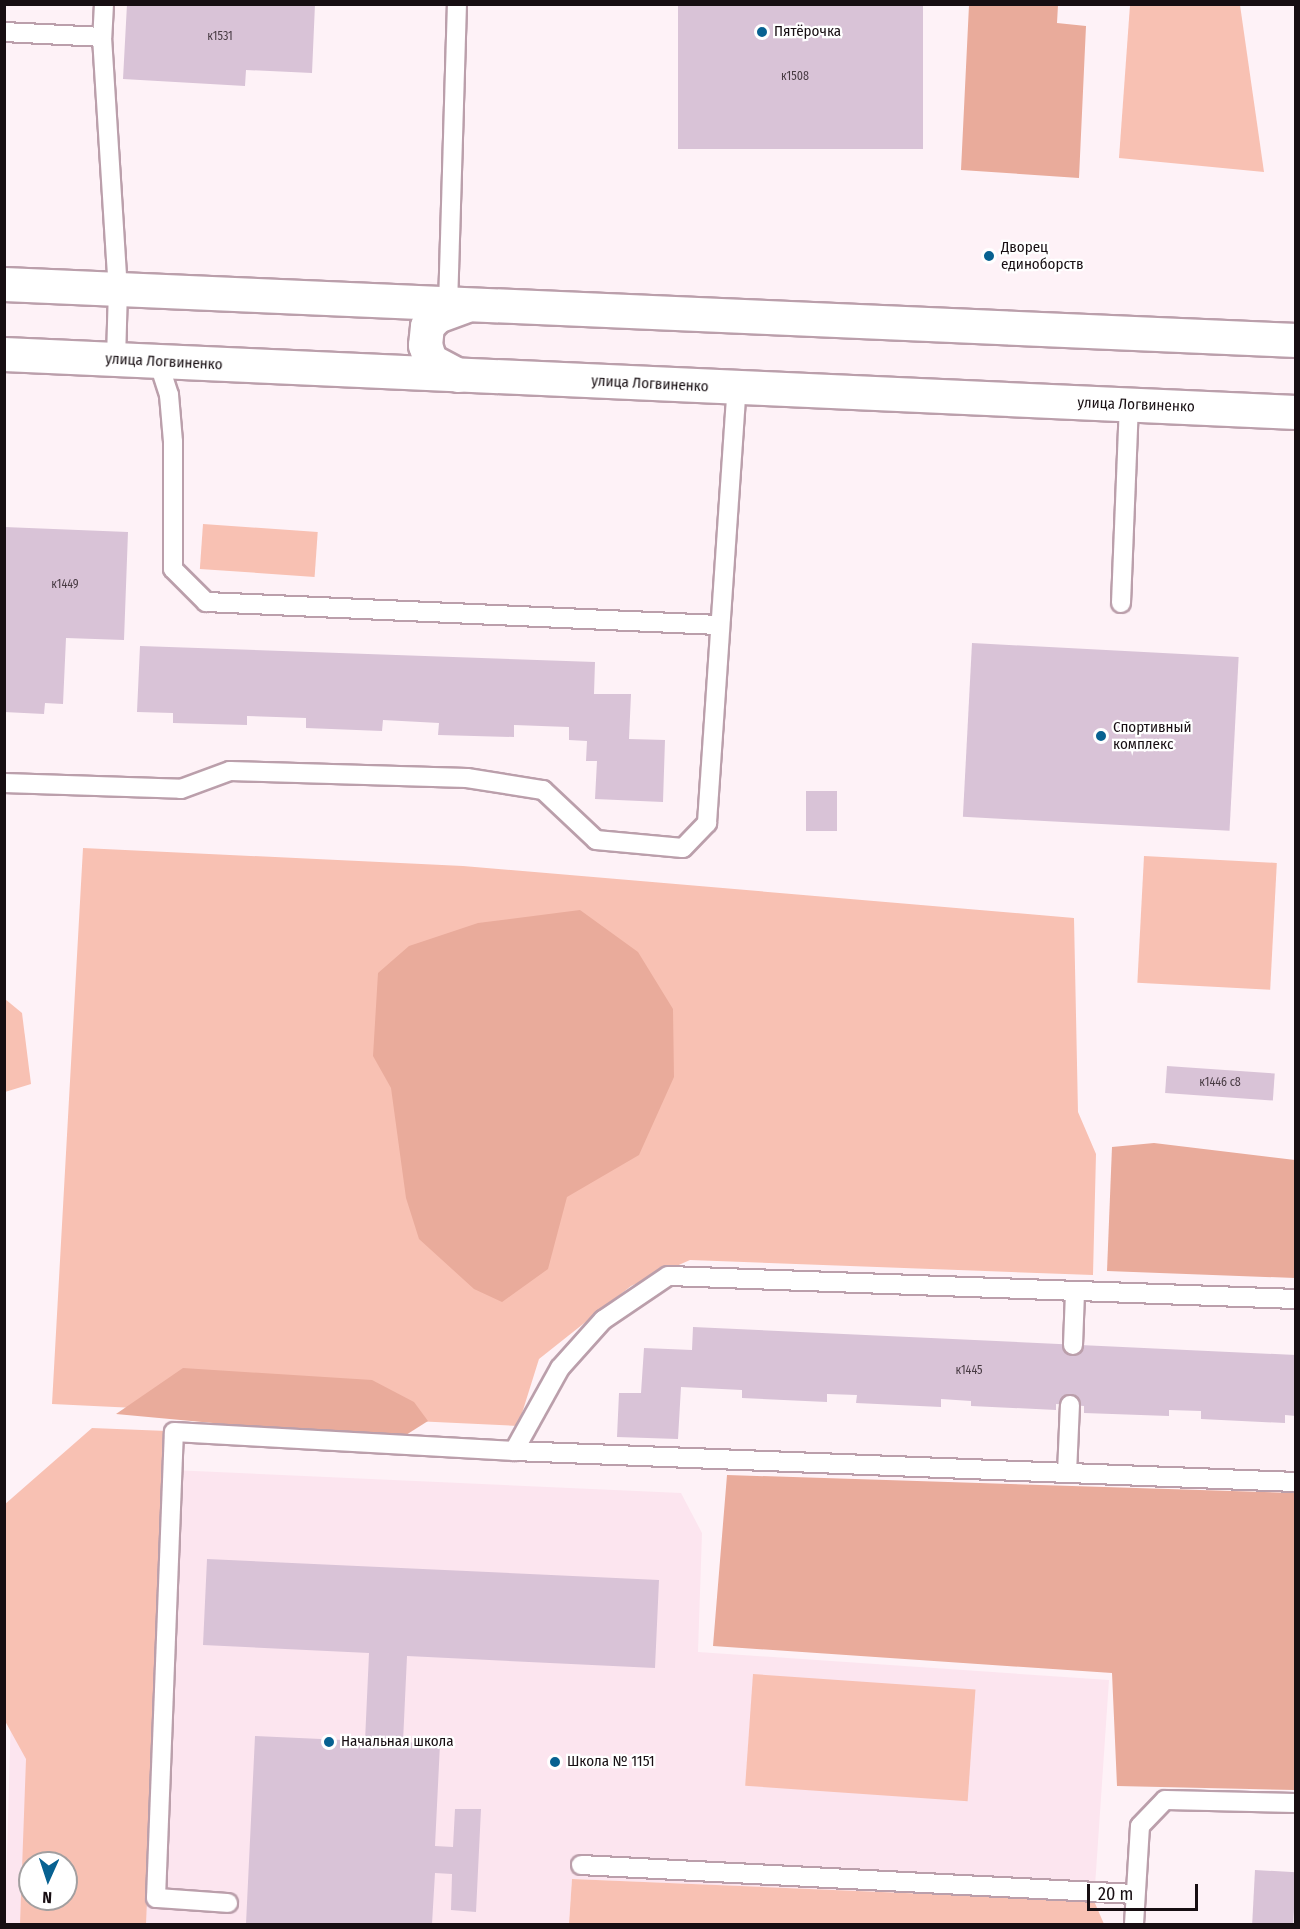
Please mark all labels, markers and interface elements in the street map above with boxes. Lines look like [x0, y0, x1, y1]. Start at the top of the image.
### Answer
place label: Пятёрочка [774, 23, 841, 41]
marker: Пятёрочка [755, 25, 769, 39]
house number: к1531 [207, 30, 233, 44]
house number: к1508 [781, 70, 809, 84]
place label: Дворец единоборств [1001, 238, 1083, 273]
marker: Дворец единоборств [982, 249, 996, 263]
street label: улица Логвиненко [105, 350, 223, 374]
street label: улица Логвиненко [591, 372, 709, 396]
street label: улица Логвиненко [1077, 394, 1195, 416]
house number: к1449 [51, 578, 79, 592]
place label: Спортивный комплекс [1113, 718, 1192, 753]
marker: Спортивный комплекс [1094, 729, 1108, 743]
house number: к1446 с8 [1199, 1076, 1241, 1090]
house number: к1445 [955, 1364, 983, 1378]
place label: Начальная школа [341, 1733, 454, 1751]
marker: Начальная школа [322, 1735, 336, 1749]
place label: Школа № 1151 [567, 1753, 655, 1771]
marker: Школа № 1151 [548, 1755, 562, 1769]
north arrow [18, 1851, 78, 1911]
scale bar [1090, 1872, 1201, 1910]
text: 20 m [1098, 1883, 1133, 1905]
text: N [42, 1888, 52, 1907]

